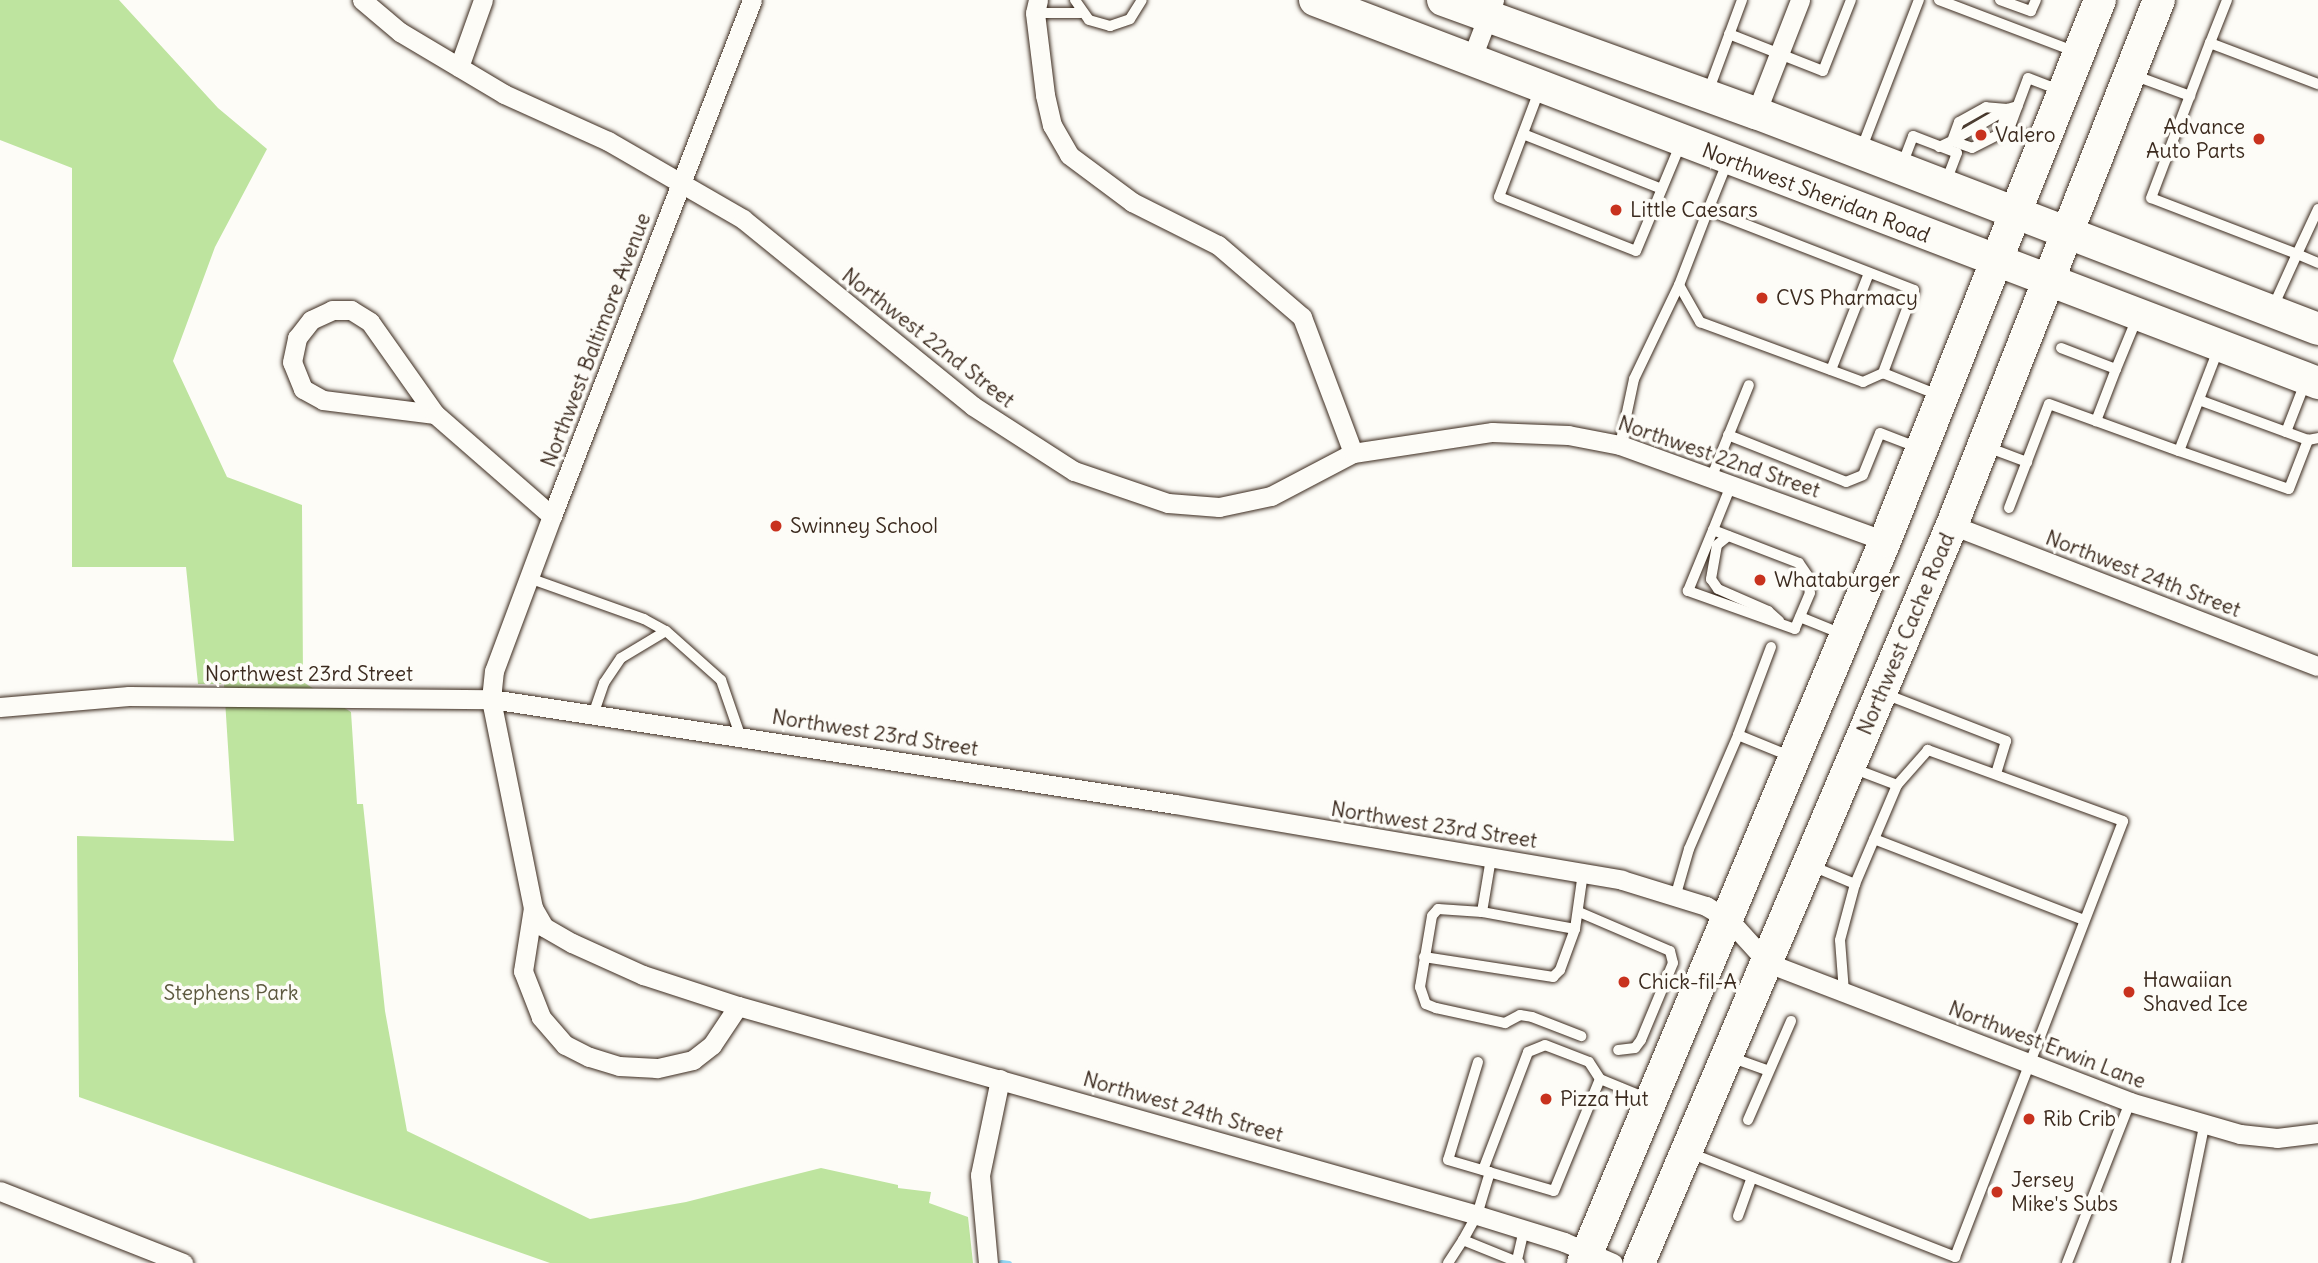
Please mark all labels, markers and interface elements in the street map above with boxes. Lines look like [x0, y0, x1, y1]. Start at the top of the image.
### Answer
place label: Advance Auto Parts [2146, 114, 2245, 164]
place label: Valero [1995, 122, 2055, 148]
marker: Valero [1973, 127, 1989, 143]
marker: Advance Auto Parts [2251, 131, 2267, 147]
street label: Northwest Sheridan Road [1698, 138, 1934, 248]
place label: Little Caesars [1630, 197, 1758, 223]
marker: Little Caesars [1608, 202, 1624, 218]
street label: Northwest Baltimore Avenue [536, 209, 656, 471]
street label: Northwest 22nd Street [837, 263, 1019, 413]
place label: CVS Pharmacy [1776, 285, 1918, 311]
marker: CVS Pharmacy [1754, 290, 1770, 306]
street label: Northwest 22nd Street [1615, 411, 1823, 503]
place label: Swinney School [790, 513, 938, 539]
marker: Swinney School [768, 518, 784, 534]
street label: Northwest 24th Street [2042, 525, 2244, 623]
street label: Northwest Cache Road [1852, 529, 1960, 739]
place label: Whataburger [1774, 567, 1900, 593]
marker: Whataburger [1752, 572, 1768, 588]
street label: Northwest 23rd Street [205, 661, 413, 687]
street label: Northwest 23rd Street [770, 704, 980, 762]
street label: Northwest 23rd Street [1329, 796, 1539, 854]
place label: Hawaiian Shaved Ice [2143, 967, 2248, 1017]
place label: Chick-fil-A [1638, 969, 1737, 995]
marker: Chick-fil-A [1616, 974, 1632, 990]
park label: Stephens Park [164, 980, 298, 1006]
marker: Hawaiian Shaved Ice [2121, 984, 2137, 1000]
street label: Northwest Erwin Lane [1945, 996, 2149, 1094]
street label: Northwest 24th Street [1080, 1066, 1286, 1148]
place label: Pizza Hut [1560, 1086, 1649, 1112]
marker: Pizza Hut [1538, 1091, 1554, 1107]
place label: Rib Crib [2043, 1106, 2116, 1132]
marker: Rib Crib [2021, 1111, 2037, 1127]
place label: Jersey Mike's Subs [2011, 1167, 2118, 1217]
marker: Jersey Mike's Subs [1989, 1184, 2005, 1200]

